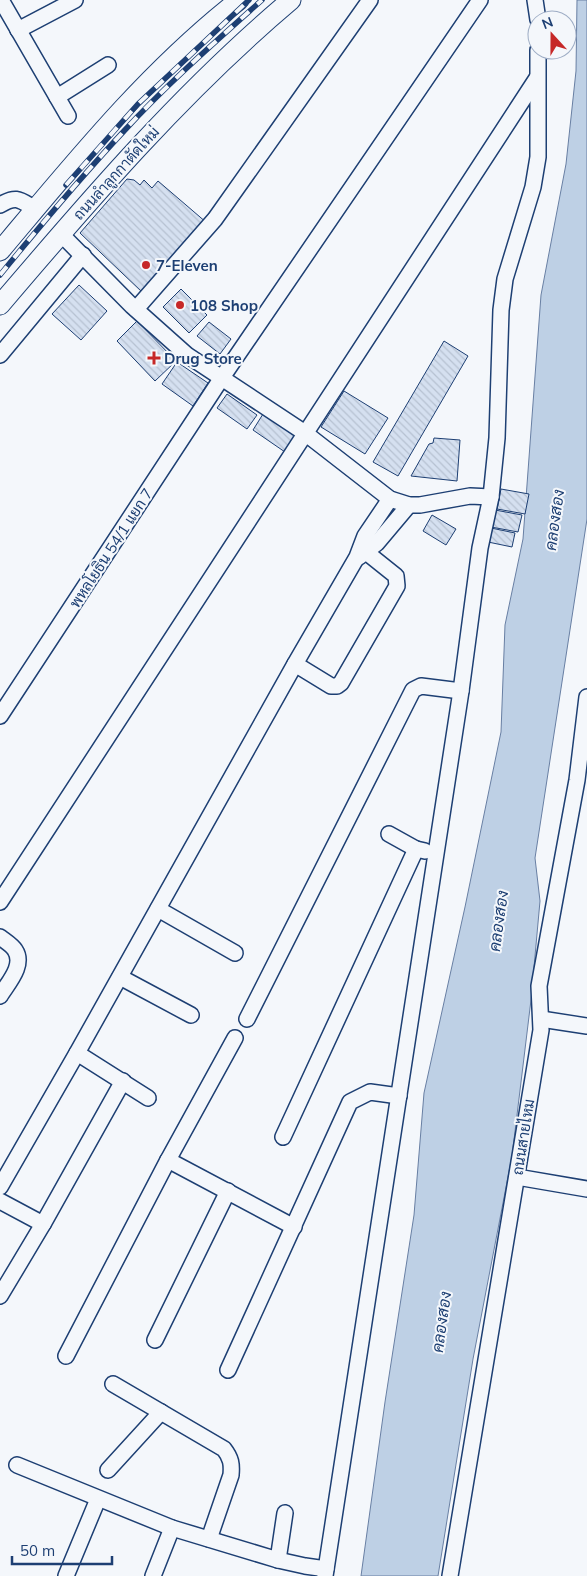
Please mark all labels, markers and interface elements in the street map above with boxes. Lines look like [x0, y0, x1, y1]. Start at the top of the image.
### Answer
north arrow [527, 10, 577, 60]
text: N [539, 13, 556, 33]
street label: ถนนลำลูกกาตัดใหม่ [69, 122, 164, 224]
place label: 7-Eleven [156, 256, 218, 275]
marker: 7-Eleven [140, 259, 152, 271]
place label: 108 Shop [190, 296, 258, 315]
marker: 108 Shop [174, 299, 186, 311]
place label: Drug Store [164, 349, 242, 368]
marker: Drug Store [148, 352, 160, 364]
street label: พหลโยธิน 54/1 แยก 7 [65, 485, 157, 611]
water label: คลองสอง [540, 488, 568, 552]
water label: คลองสอง [484, 889, 512, 953]
street label: ถนนสายไหม [508, 1097, 538, 1177]
water label: คลองสอง [427, 1290, 455, 1354]
scale bar [12, 1534, 112, 1566]
text: 50 m [20, 1541, 55, 1560]

